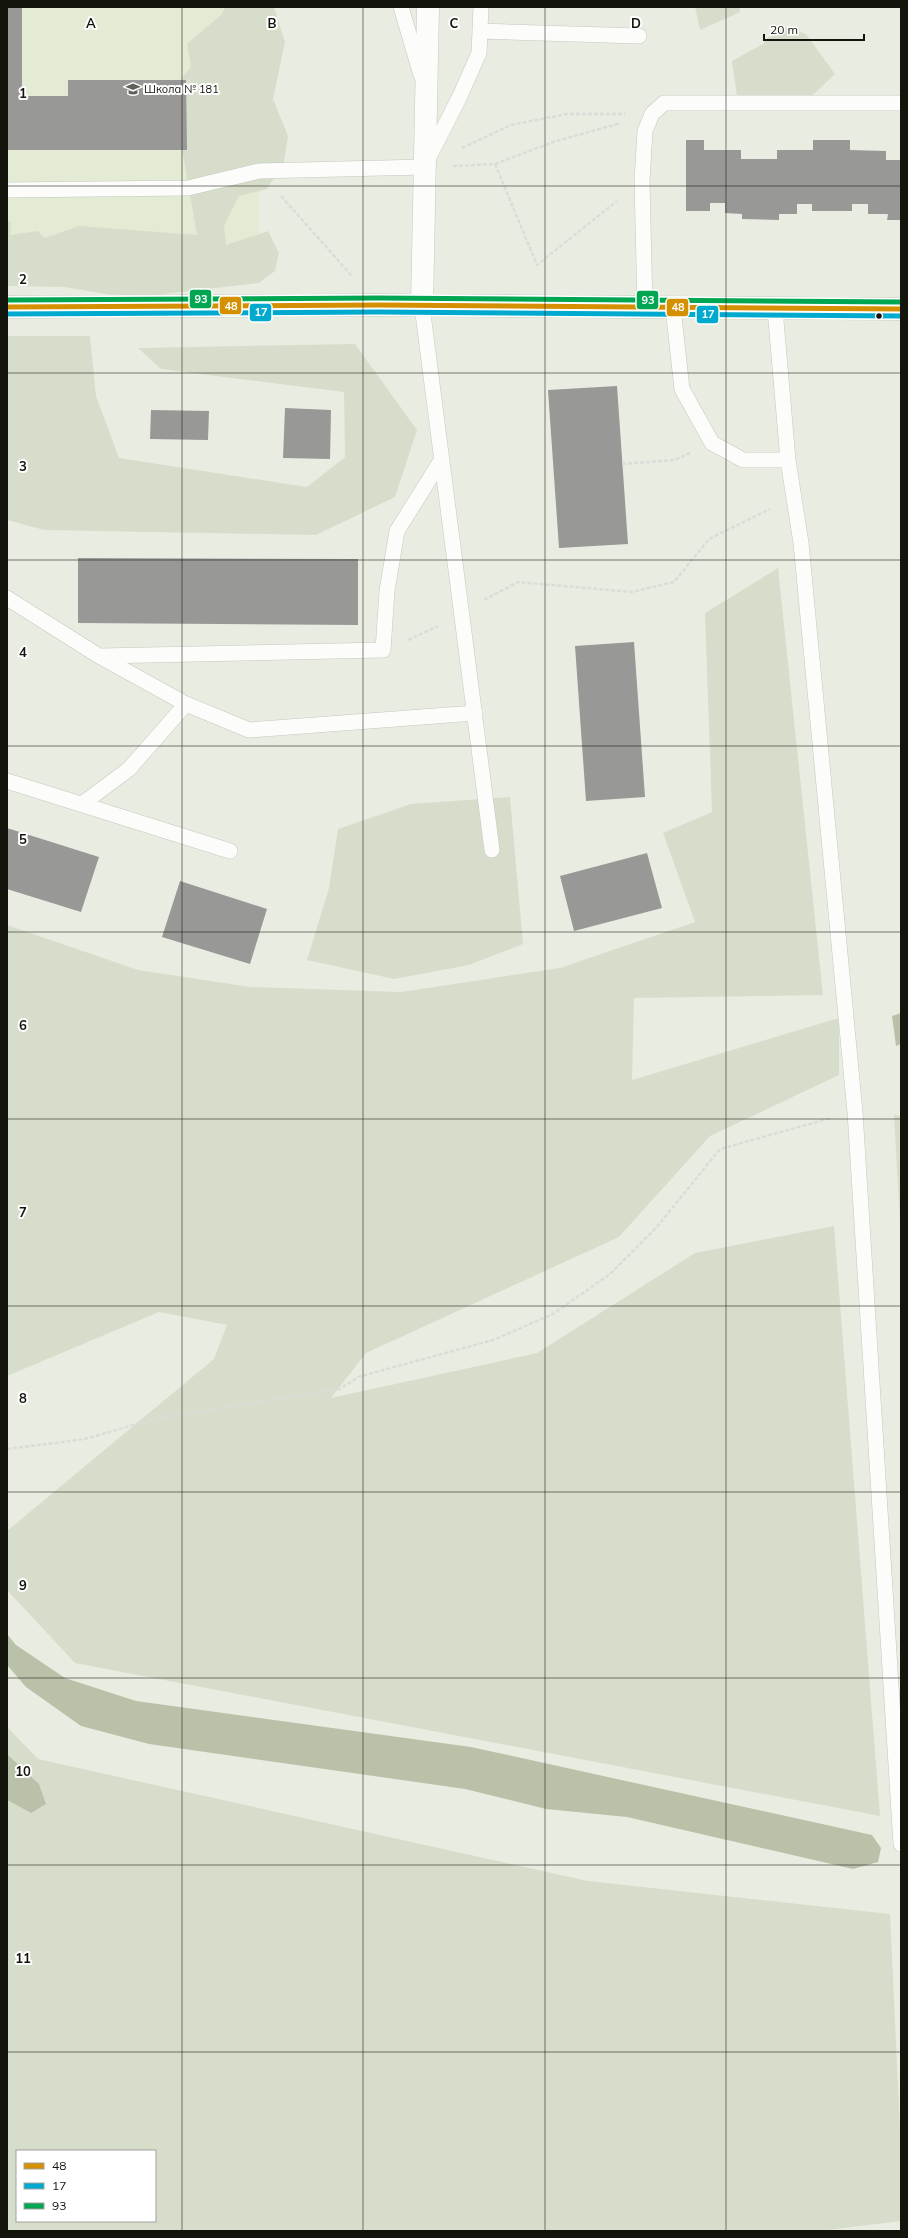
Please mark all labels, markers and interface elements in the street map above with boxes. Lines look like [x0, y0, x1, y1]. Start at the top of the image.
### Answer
text: A [86, 15, 96, 31]
text: B [268, 15, 277, 31]
text: C [450, 15, 459, 31]
text: D [631, 15, 641, 31]
scale bar [764, 16, 864, 42]
text: 20 m [770, 22, 798, 37]
school or university icon: Школа № 181 [125, 81, 141, 97]
place label: Школа № 181 [144, 82, 219, 96]
text: 1 [19, 85, 27, 101]
text: 2 [19, 271, 27, 287]
line badge: 93 [189, 289, 212, 309]
line badge: 93 [636, 290, 659, 310]
text: 93 [194, 292, 208, 306]
text: 93 [641, 293, 655, 307]
line badge: 48 [219, 296, 242, 315]
line badge: 48 [666, 298, 689, 317]
text: 48 [224, 299, 238, 313]
text: 48 [671, 300, 685, 314]
line badge: 17 [249, 303, 272, 322]
text: 17 [254, 305, 268, 319]
line badge: 17 [696, 305, 719, 324]
text: 17 [701, 307, 715, 321]
unlabelled marker [874, 311, 884, 321]
text: 3 [19, 458, 27, 474]
text: 4 [19, 644, 27, 660]
text: 5 [19, 831, 27, 847]
text: 6 [19, 1017, 27, 1033]
text: 7 [19, 1204, 27, 1220]
text: 8 [19, 1390, 27, 1406]
text: 9 [19, 1577, 27, 1593]
text: 10 [15, 1763, 31, 1779]
text: 11 [15, 1950, 31, 1966]
legend [16, 2150, 156, 2222]
text: 48 [52, 2158, 66, 2173]
text: 17 [52, 2178, 66, 2193]
text: 93 [52, 2198, 66, 2213]

